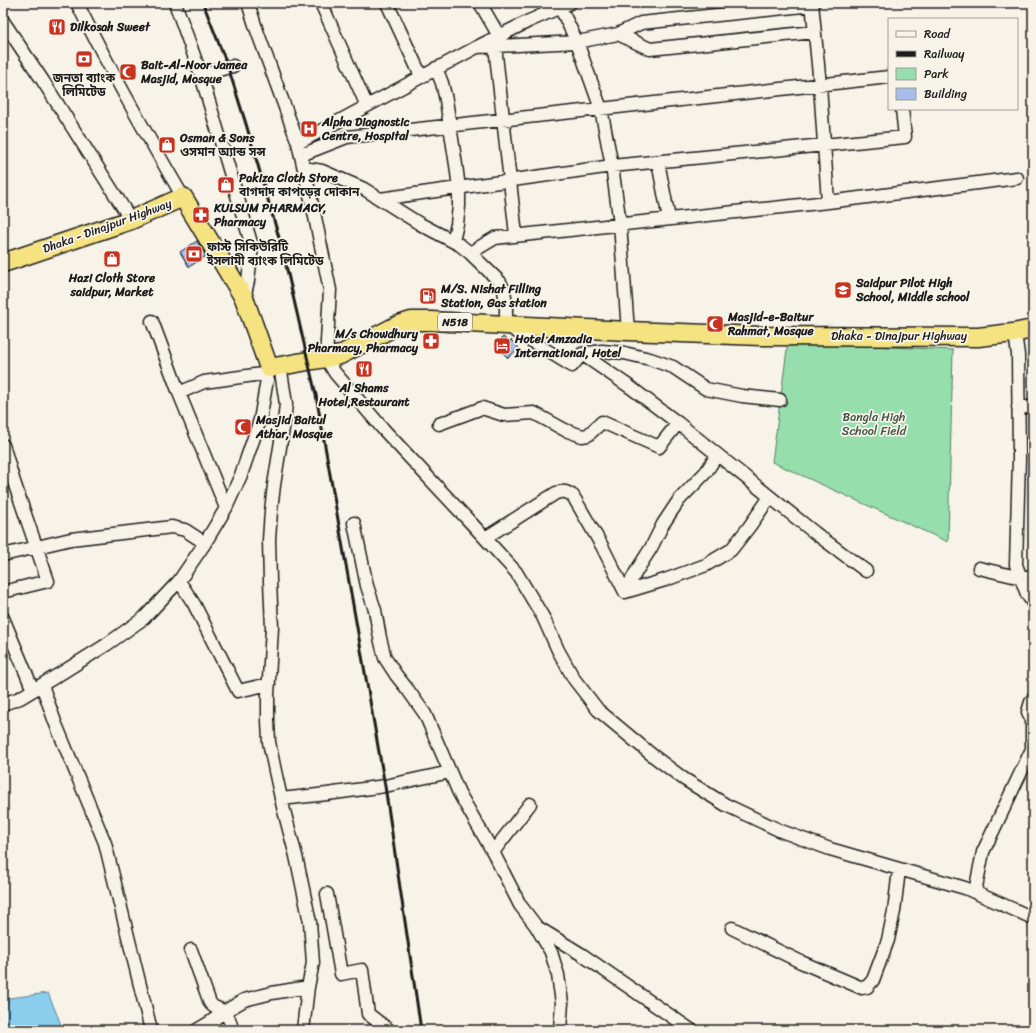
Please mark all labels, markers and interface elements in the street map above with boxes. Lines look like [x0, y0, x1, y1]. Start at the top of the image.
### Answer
place label: Dilkosah Sweet [70, 16, 151, 38]
restaurant icon: Dilkosah Sweet [47, 17, 67, 37]
legend [888, 18, 1018, 110]
text: Road [924, 23, 951, 45]
text: Railway [924, 43, 965, 65]
bank icon: জনতা ব্যাংক লিমিটেড [74, 49, 94, 69]
place label: Bait-Al-Noor Jamea Masjid, Mosque [140, 54, 248, 90]
mosque icon: Bait-Al-Noor Jamea Masjid, Mosque [118, 62, 138, 82]
text: Park [924, 63, 949, 85]
place label: জনতা ব্যাংক লিমিটেড [52, 67, 115, 103]
text: Building [924, 83, 967, 105]
place label: Alpha Diagnostic Centre, Hospital [321, 111, 410, 147]
hospital icon: Alpha Diagnostic Centre, Hospital [299, 119, 319, 139]
place label: Osman & Sons ওসমান অ্যান্ড সন্স [179, 127, 267, 163]
shop icon: Osman & Sons ওসমান অ্যান্ড সন্স [157, 135, 177, 155]
place label: Pakiza Cloth Store বাগদাদ কাপড়ের দোকান [238, 167, 360, 203]
shop icon: Pakiza Cloth Store বাগদাদ কাপড়ের দোকান [216, 175, 236, 195]
street label: Dhaka - Dinajpur Highway [39, 192, 175, 260]
place label: KULSUM PHARMACY, Pharmacy [213, 197, 327, 233]
pharmacy icon: KULSUM PHARMACY, Pharmacy [191, 205, 211, 225]
place label: ফাস্ট সিকিউরিটি ইসলামী ব্যাংক লিমিটেড [206, 236, 324, 272]
bank icon: ফাস্ট সিকিউরিটি ইসলামী ব্যাংক লিমিটেড [184, 244, 204, 264]
shop icon: Hazi Cloth Store saidpur, Market [102, 249, 122, 269]
place label: Hazi Cloth Store saidpur, Market [68, 267, 156, 303]
place label: Saidpur Pilot High School, Middle school [855, 272, 970, 308]
place label: M/S. Nishat Filling Station, Gas station [440, 278, 547, 314]
school or university icon: Saidpur Pilot High School, Middle school [833, 280, 853, 300]
fuel station icon: M/S. Nishat Filling Station, Gas station [418, 286, 438, 306]
place label: Masjid-e-Baitur Rahmat, Mosque [727, 306, 815, 342]
road number: N518 [438, 313, 472, 331]
mosque icon: Masjid-e-Baitur Rahmat, Mosque [705, 314, 725, 334]
place label: M/s Chowdhury Pharmacy, Pharmacy [308, 323, 419, 359]
street label: Dhaka - Dinajpur Highway [831, 325, 968, 347]
place label: Hotel Amzadia International, Hotel [514, 328, 622, 364]
pharmacy icon: M/s Chowdhury Pharmacy, Pharmacy [421, 331, 441, 351]
hotel icon: Hotel Amzadia International, Hotel [492, 336, 512, 356]
restaurant icon: Al Shams Hotel,Restaurant [354, 359, 374, 379]
place label: Al Shams Hotel,Restaurant [317, 377, 410, 413]
park label: Bangla High School Field [842, 406, 907, 442]
place label: Masjid Baitul Athar, Mosque [255, 409, 333, 445]
mosque icon: Masjid Baitul Athar, Mosque [233, 417, 253, 437]

